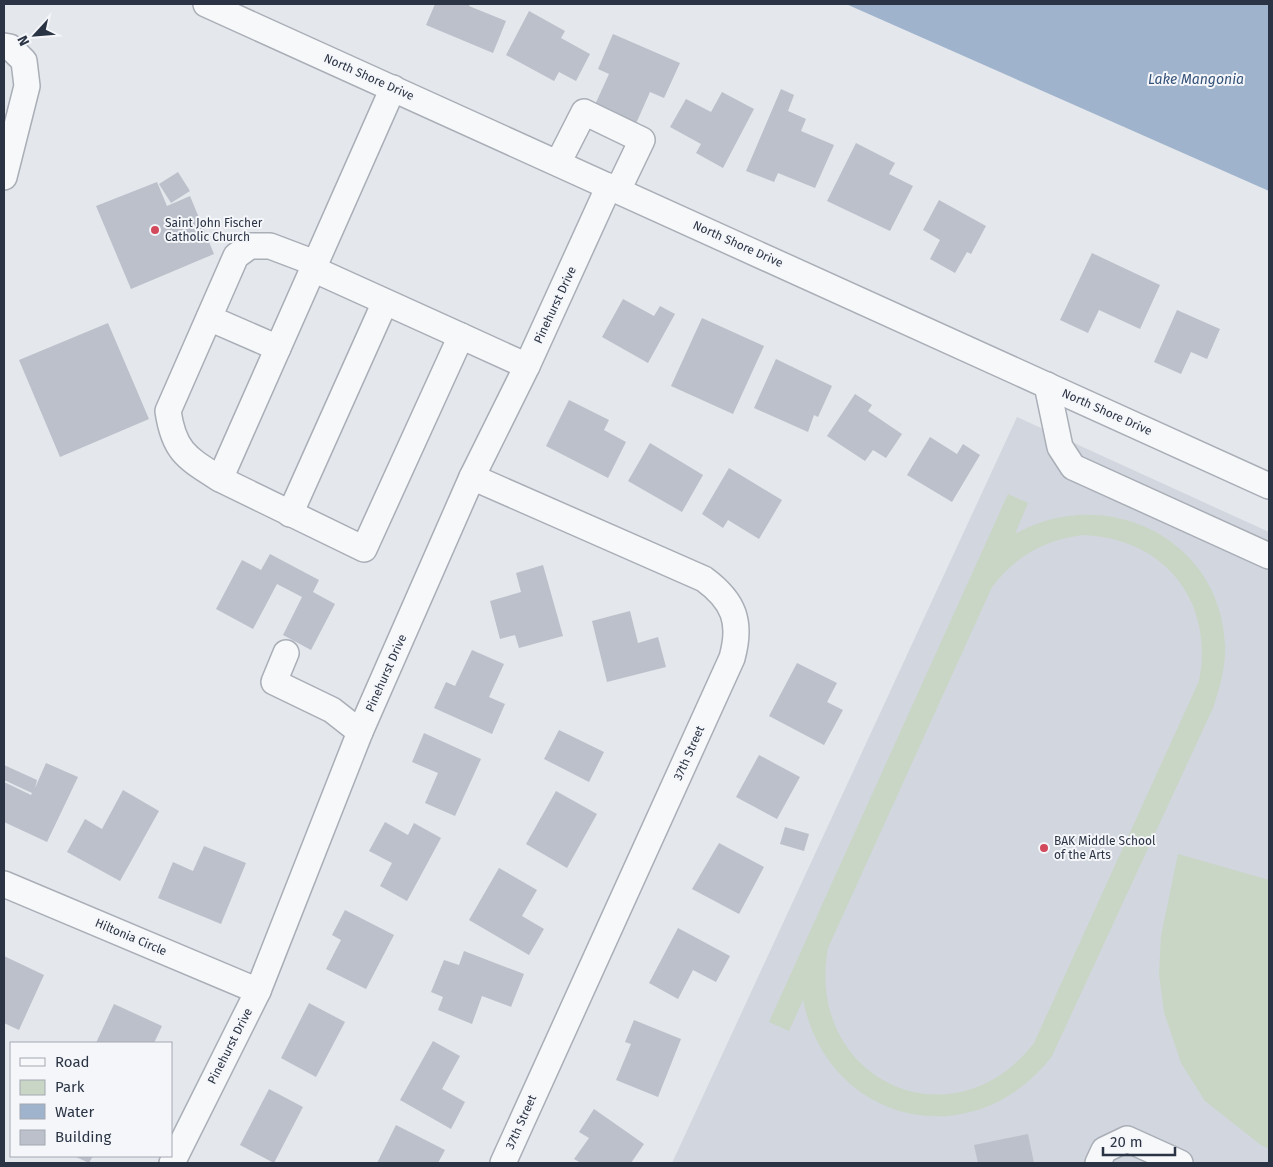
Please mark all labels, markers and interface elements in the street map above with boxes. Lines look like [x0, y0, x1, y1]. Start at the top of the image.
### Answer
north arrow [10, 10, 60, 60]
text: N [14, 33, 33, 48]
street label: North Shore Drive [322, 51, 416, 103]
water label: Lake Mangonia [1148, 71, 1244, 88]
place label: Saint John Fischer Catholic Church [165, 216, 263, 244]
street label: North Shore Drive [691, 218, 785, 270]
marker: Saint John Fischer Catholic Church [149, 224, 161, 236]
street label: Pinehurst Drive [531, 264, 579, 346]
street label: North Shore Drive [1060, 386, 1154, 438]
street label: Pinehurst Drive [363, 632, 409, 714]
street label: 37th Street [671, 723, 708, 783]
place label: BAK Middle School of the Arts [1054, 834, 1156, 862]
marker: BAK Middle School of the Arts [1038, 842, 1050, 854]
street label: Hiltonia Circle [93, 916, 169, 958]
street label: Pinehurst Drive [205, 1006, 255, 1086]
legend [10, 1042, 172, 1157]
text: Road [55, 1053, 90, 1071]
text: Park [55, 1078, 85, 1096]
street label: 37th Street [503, 1092, 540, 1152]
text: Water [55, 1103, 94, 1121]
scale bar [1103, 1124, 1176, 1156]
text: Building [55, 1128, 111, 1146]
text: 20 m [1110, 1133, 1143, 1151]

